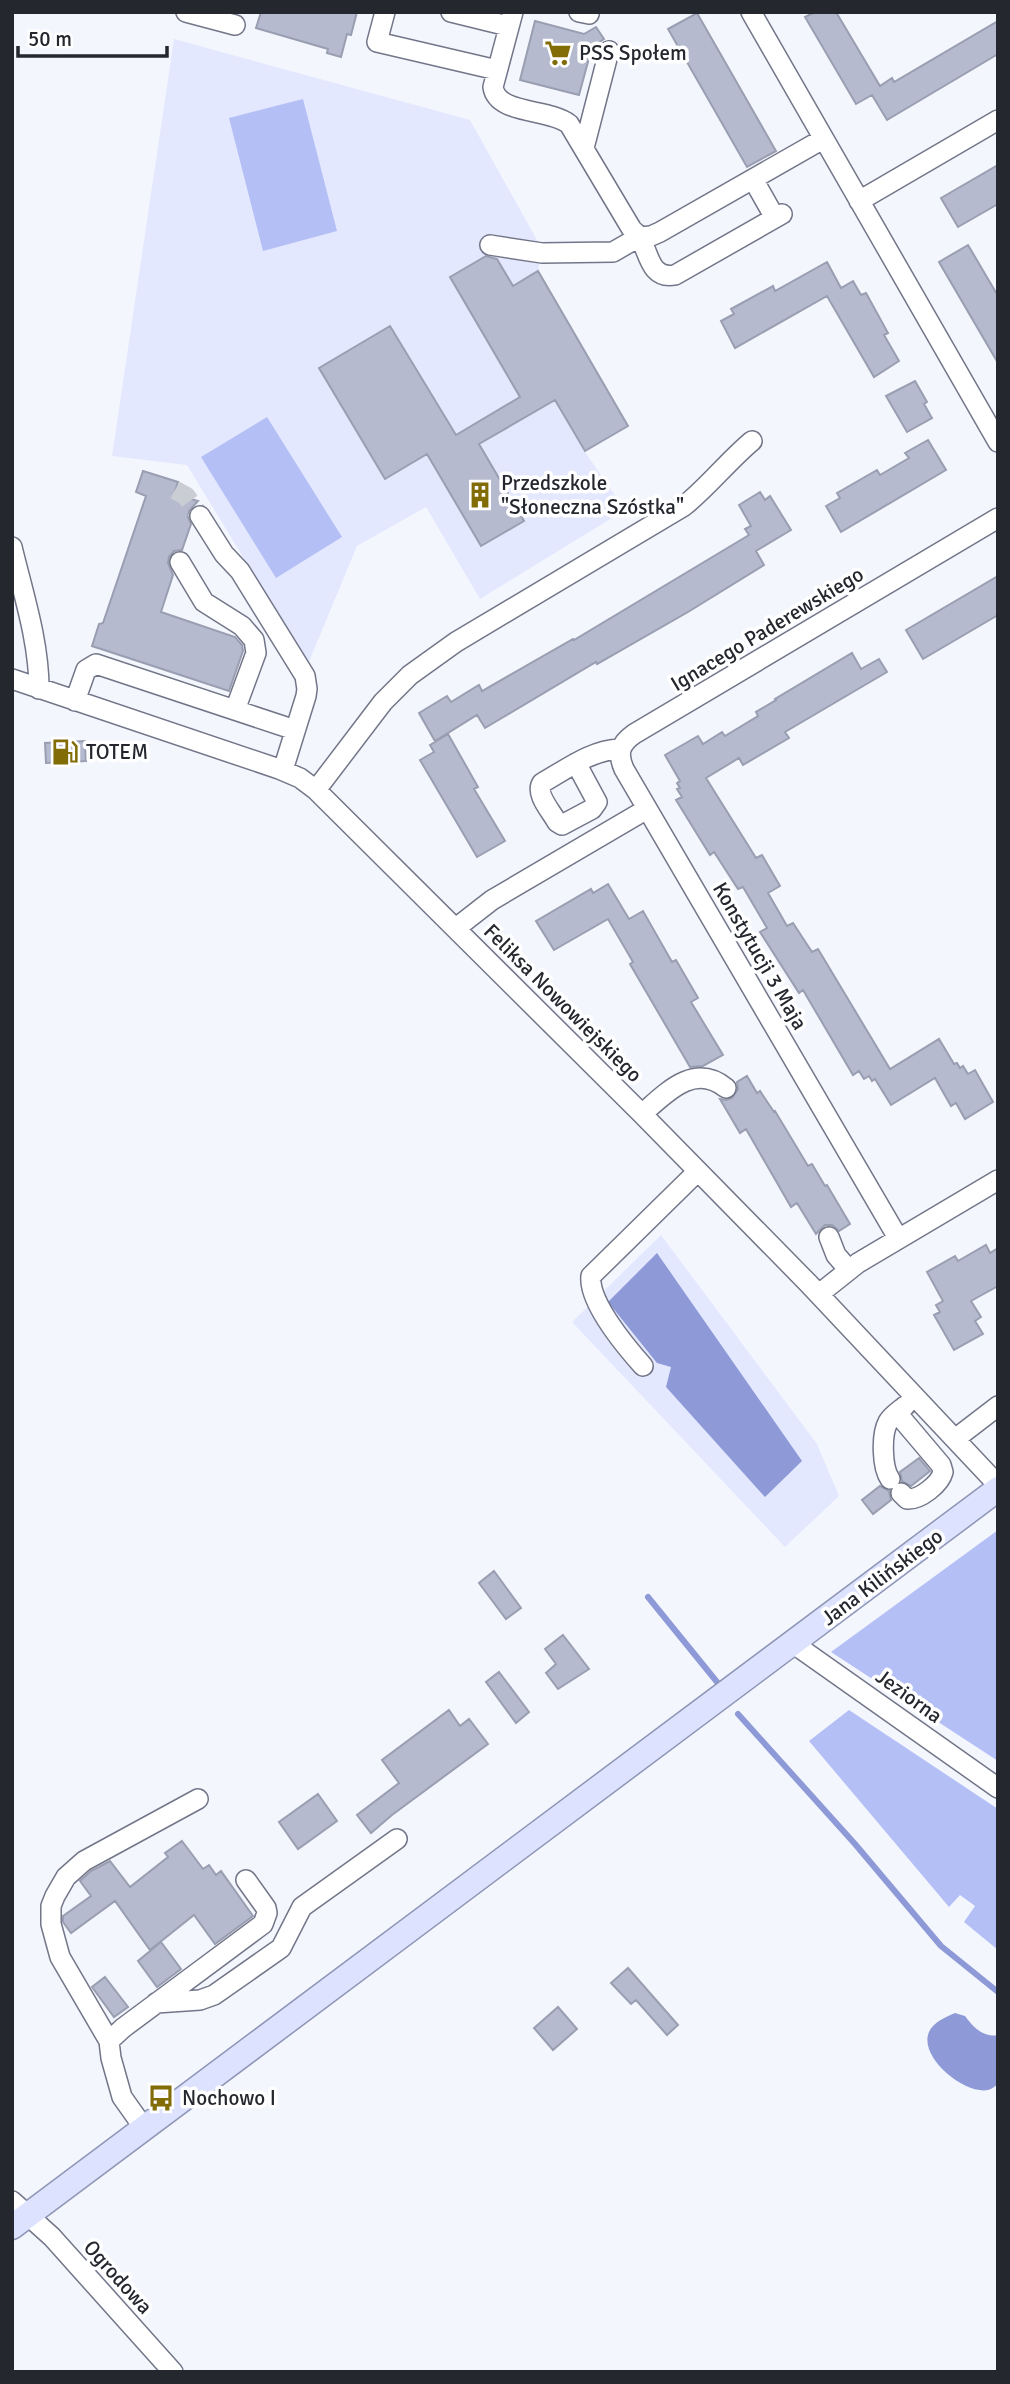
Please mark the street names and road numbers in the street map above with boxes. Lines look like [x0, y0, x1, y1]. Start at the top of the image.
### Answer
street label: Ignacego Paderewskiego [666, 561, 868, 697]
street label: Konstytucji 3 Maja [707, 877, 813, 1035]
street label: Feliksa Nowowiejskiego [478, 918, 648, 1088]
street label: Jana Kilińskiego [816, 1523, 948, 1631]
street label: Jeziorna [871, 1663, 947, 1729]
street label: Ogrodowa [78, 2235, 158, 2319]

